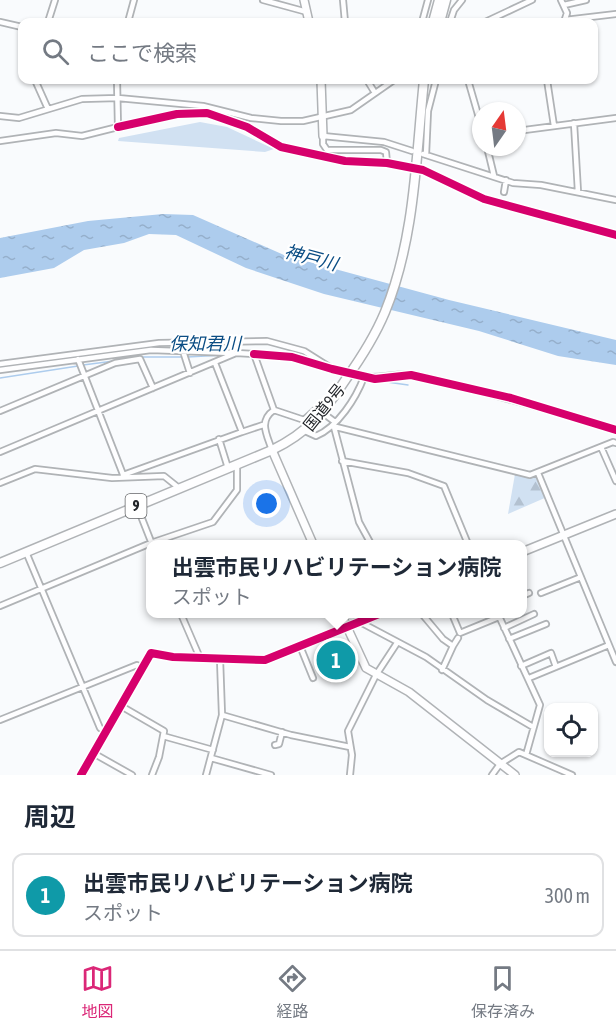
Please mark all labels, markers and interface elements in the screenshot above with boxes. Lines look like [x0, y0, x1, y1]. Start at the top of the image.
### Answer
search box [18, 18, 598, 84]
icon: search [39, 35, 72, 68]
text: ここで検索 [87, 40, 197, 66]
north arrow [472, 102, 526, 156]
water label: 神戸川 [282, 240, 342, 275]
water label: 保知君川 [169, 333, 243, 354]
street label: 国道9号 [300, 380, 348, 434]
your location [252, 489, 281, 518]
road number: 9 [126, 494, 146, 518]
popup [146, 540, 527, 618]
text: 出雲市民リハビリテーション病院 [172, 554, 501, 580]
text: スポット [172, 585, 252, 608]
pin: 1 [316, 638, 356, 682]
map controls [544, 703, 598, 757]
button: locate [544, 703, 598, 757]
text: 周辺 [24, 802, 76, 832]
text: 出雲市民リハビリテーション病院 [83, 870, 413, 896]
text: 1 [41, 884, 50, 907]
text: 300 m [545, 884, 590, 907]
text: スポット [83, 901, 163, 924]
tab: 地図 [81, 962, 114, 1022]
tab: 経路 [276, 962, 309, 1022]
tab: 保存済み [471, 962, 535, 1022]

